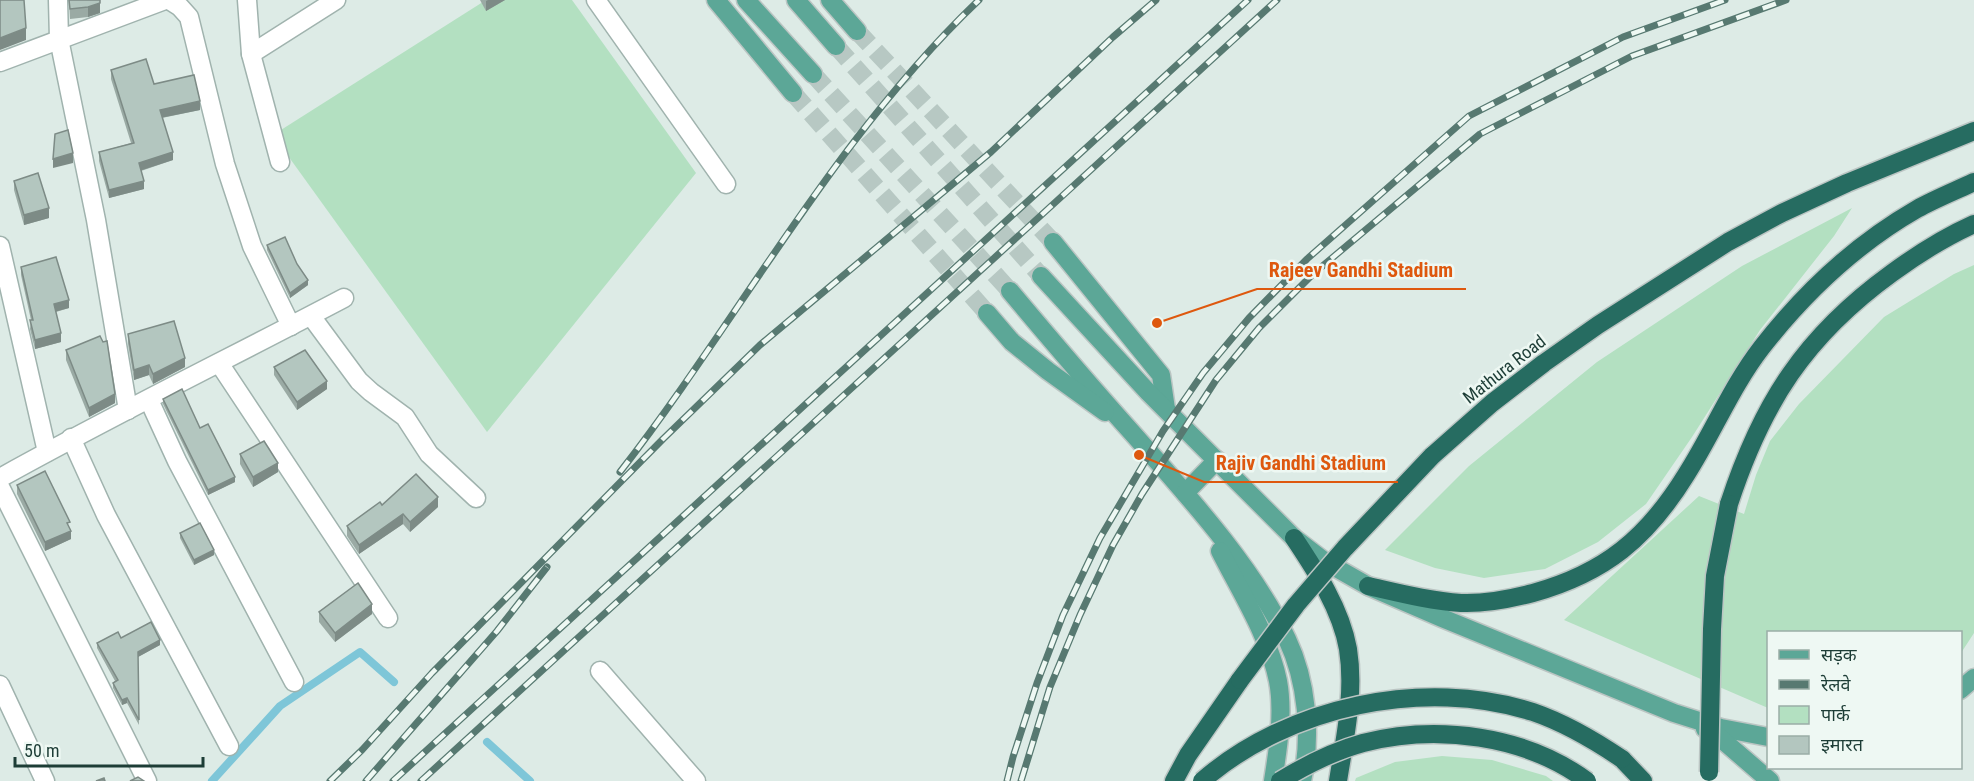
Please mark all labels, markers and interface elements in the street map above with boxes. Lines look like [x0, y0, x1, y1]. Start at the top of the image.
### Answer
callout: Rajeev Gandhi Stadium [1257, 251, 1466, 289]
text: Rajeev Gandhi Stadium [1269, 258, 1453, 282]
street label: Mathura Road [1459, 330, 1549, 408]
callout: Rajiv Gandhi Stadium [1204, 444, 1398, 482]
text: Rajiv Gandhi Stadium [1216, 451, 1386, 475]
legend [1767, 631, 1962, 769]
text: सड़क [1821, 644, 1858, 665]
text: रेलवे [1820, 674, 1852, 695]
text: पार्क [1821, 704, 1851, 725]
scale bar [15, 730, 202, 768]
text: इमारत [1821, 734, 1864, 755]
text: 50 m [24, 740, 59, 761]

